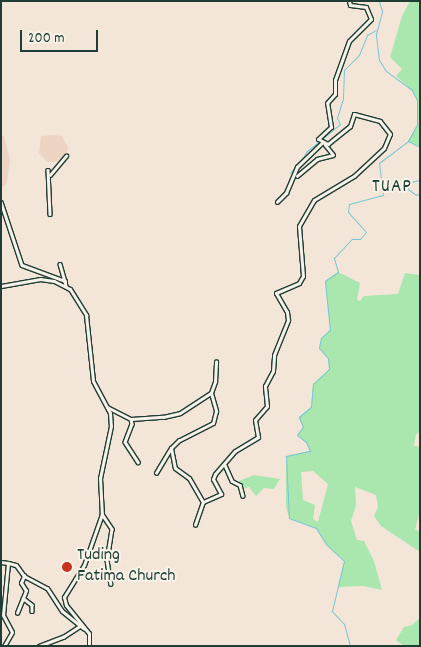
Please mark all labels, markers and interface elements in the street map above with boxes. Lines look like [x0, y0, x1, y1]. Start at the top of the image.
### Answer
scale bar [22, 20, 100, 52]
text: 200 m [28, 28, 65, 50]
district label: TUAP [372, 177, 412, 199]
place label: Tuding Fatima Church [77, 546, 175, 588]
marker: Tuding Fatima Church [61, 561, 73, 573]

